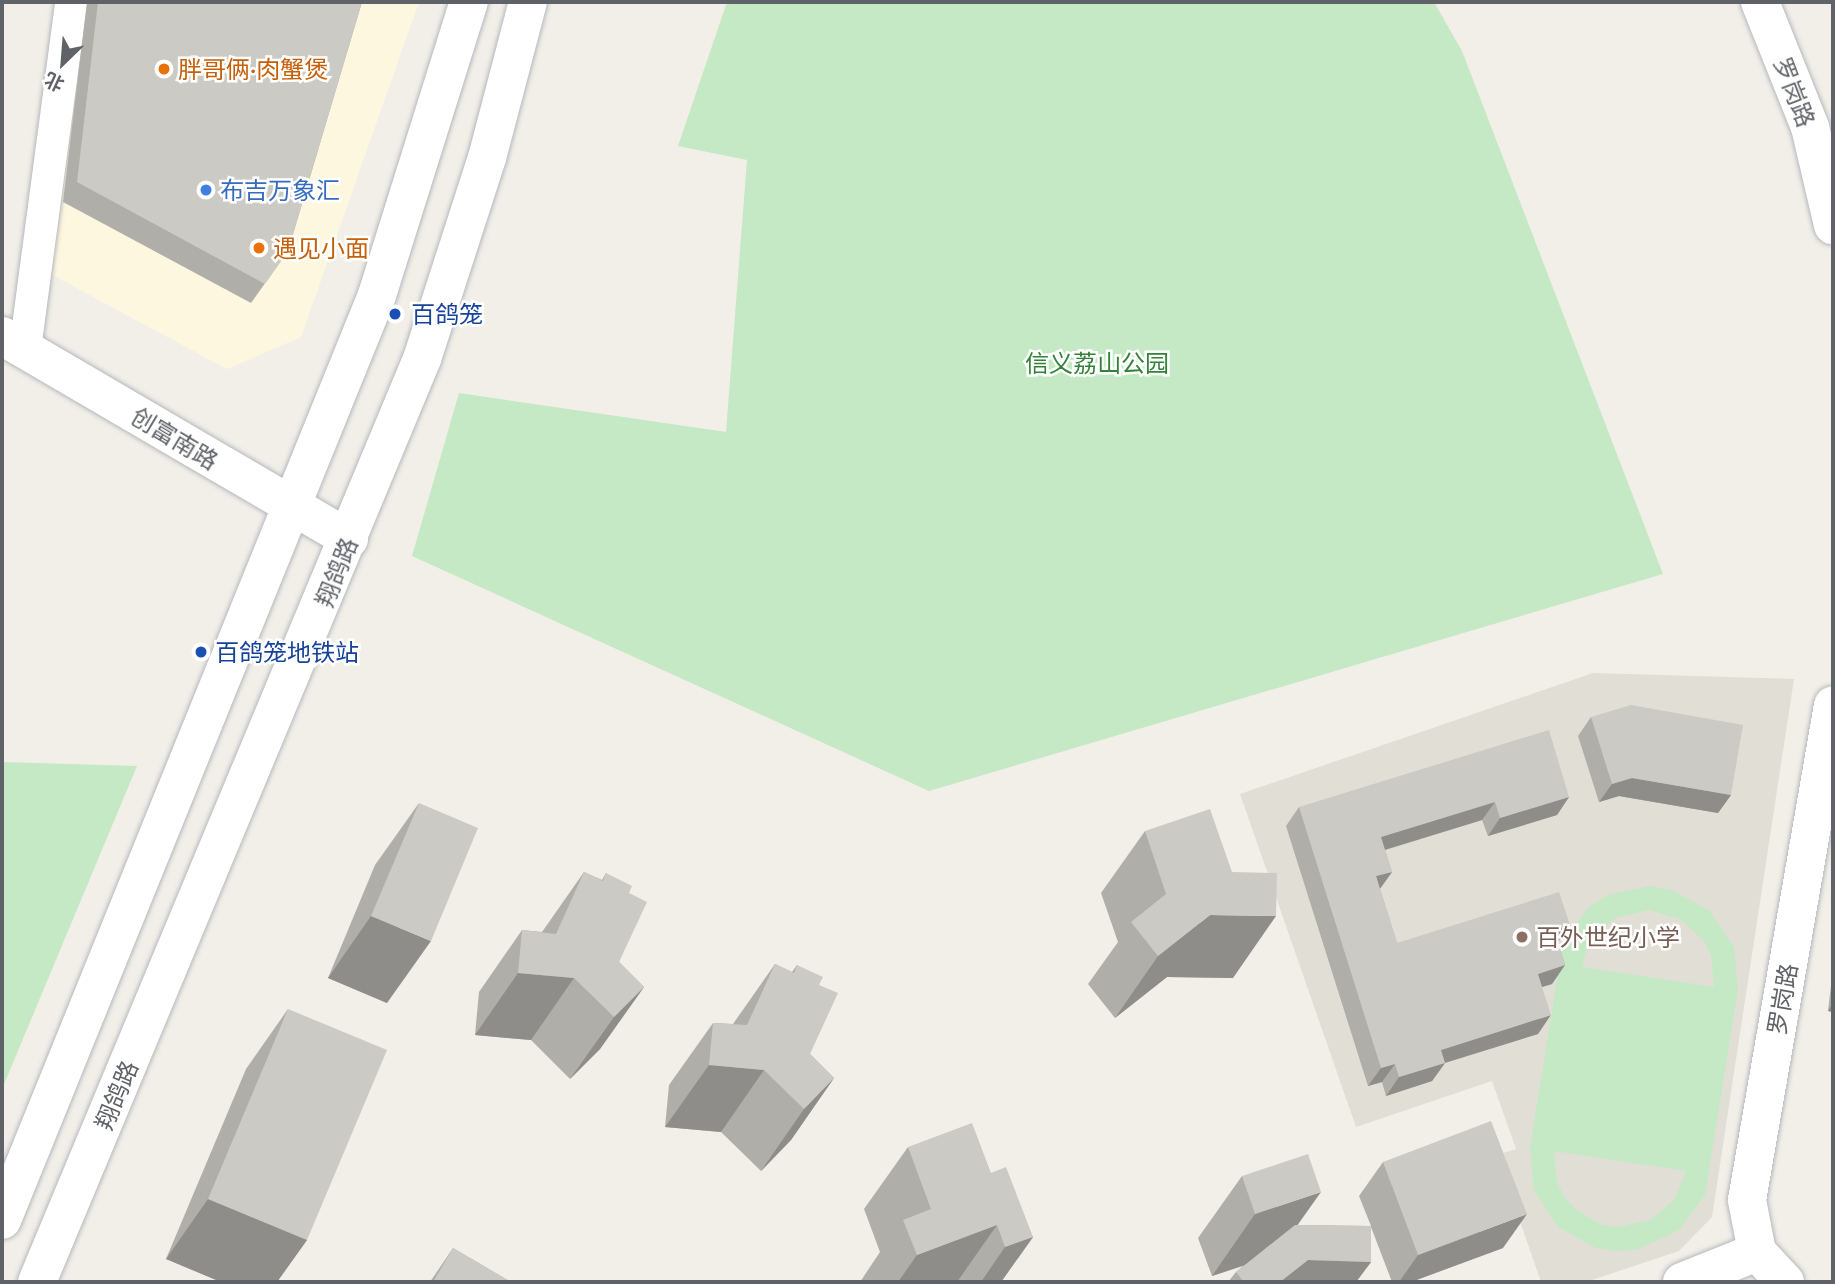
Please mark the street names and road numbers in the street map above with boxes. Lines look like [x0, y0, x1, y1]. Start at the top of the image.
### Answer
street label: 罗岗路 [1769, 53, 1821, 131]
street label: 创富南路 [126, 401, 224, 475]
street label: 翔鸽路 [309, 533, 363, 611]
street label: 罗岗路 [1762, 961, 1802, 1037]
street label: 翔鸽路 [89, 1056, 143, 1134]

